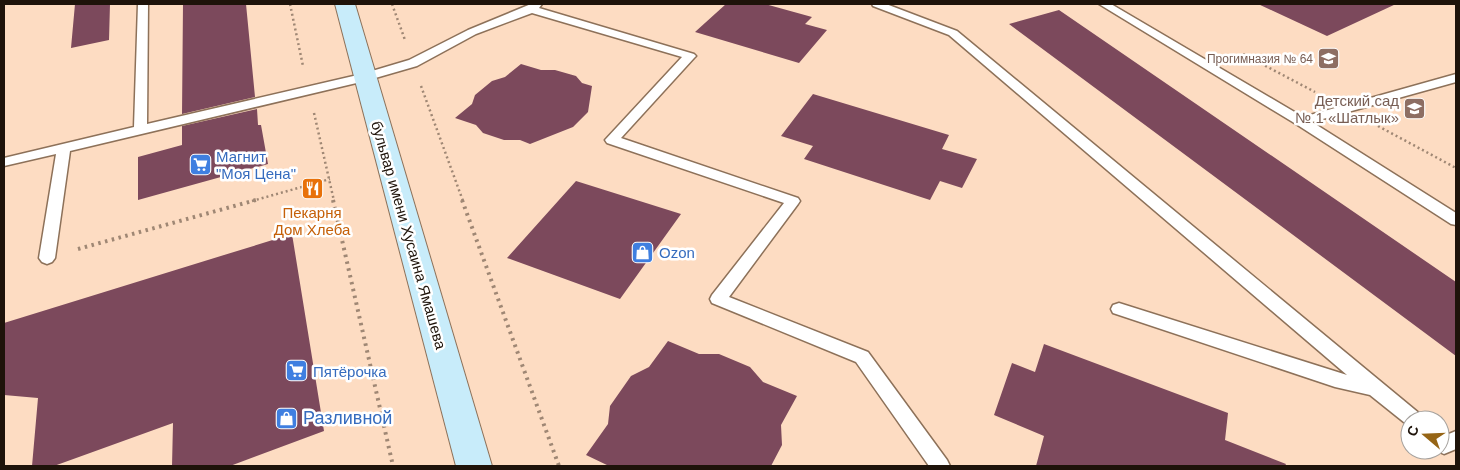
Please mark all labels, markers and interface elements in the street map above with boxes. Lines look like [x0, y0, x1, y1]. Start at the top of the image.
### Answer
school or university icon: Прогимназия № 64 [1317, 47, 1341, 71]
place label: Прогимназия № 64 [1207, 52, 1313, 66]
place label: Детский сад № 1 «Шатлык» [1295, 92, 1399, 126]
school or university icon: Детский сад № 1 «Шатлык» [1403, 97, 1427, 121]
street label: бульвар имени Хусаина Ямашева [368, 119, 450, 352]
place label: Магнит "Моя Цена" [216, 148, 296, 182]
supermarket icon: Магнит "Моя Цена" [188, 153, 212, 177]
restaurant icon: Пекарня Дом Хлеба [300, 177, 324, 201]
place label: Пекарня Дом Хлеба [274, 204, 351, 238]
shop icon: Ozon [631, 240, 655, 264]
place label: Ozon [659, 244, 695, 261]
supermarket icon: Пятёрочка [285, 359, 309, 383]
place label: Пятёрочка [313, 363, 387, 380]
shop icon: Разливной [275, 406, 299, 430]
place label: Разливной [303, 408, 392, 428]
north arrow [1400, 410, 1450, 460]
text: С [1403, 423, 1422, 438]

